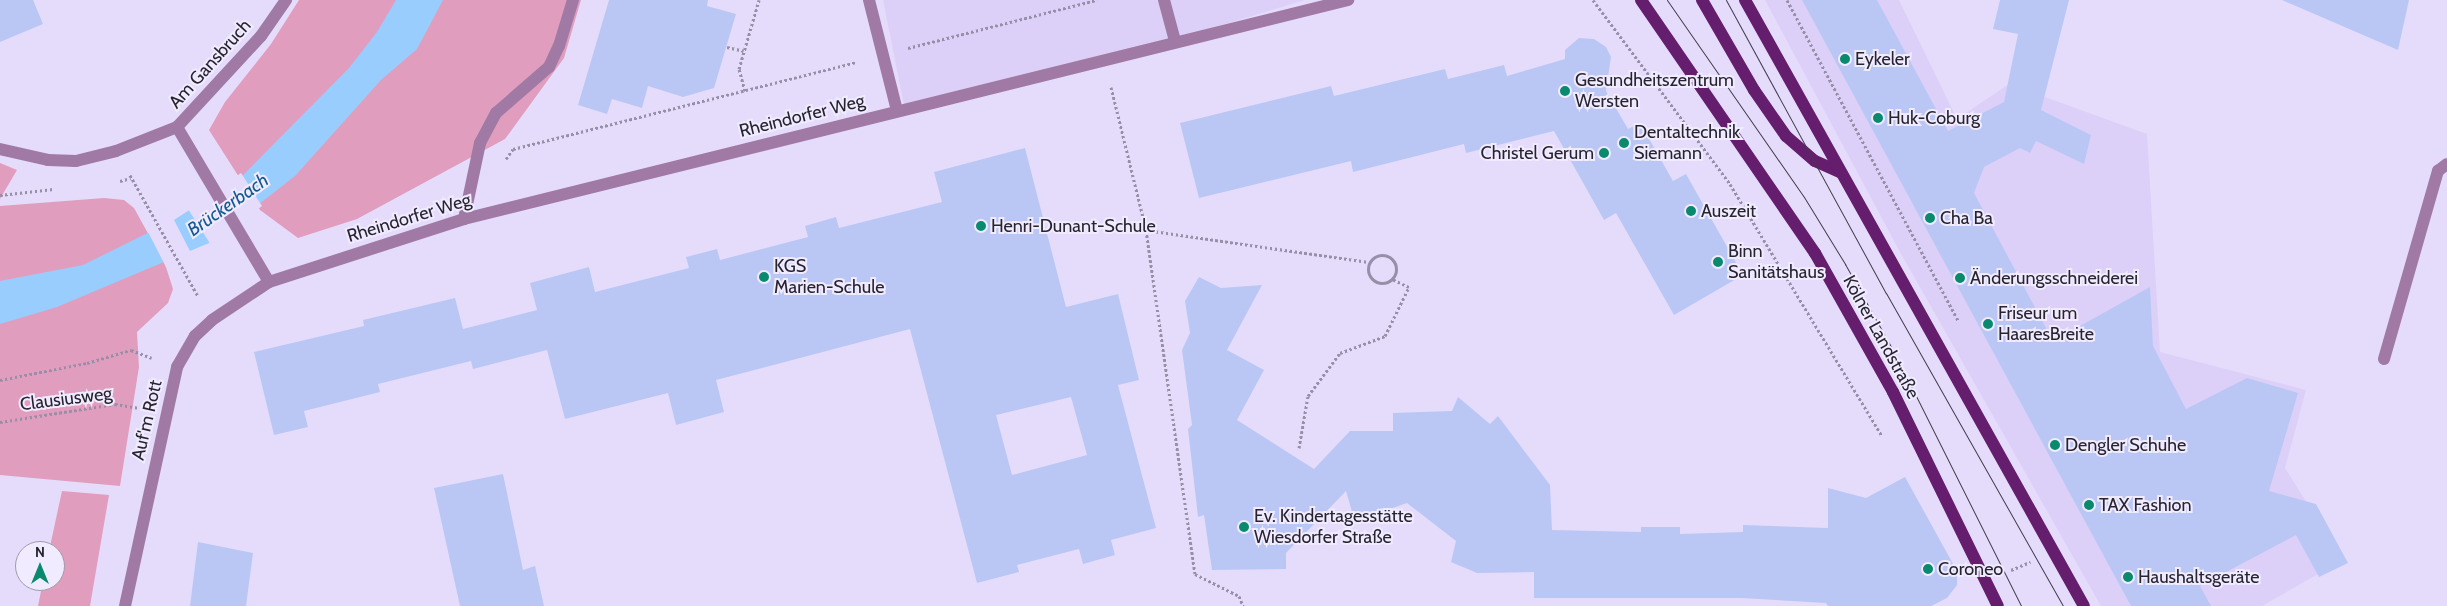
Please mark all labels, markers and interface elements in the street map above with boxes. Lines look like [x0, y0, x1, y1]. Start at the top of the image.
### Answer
street label: Am Gansbruch [164, 15, 256, 113]
place label: Eykeler [1855, 48, 1910, 70]
marker: Eykeler [1839, 53, 1851, 65]
place label: Gesundheitszentrum Wersten [1575, 70, 1734, 112]
marker: Gesundheitszentrum Wersten [1559, 85, 1571, 97]
street label: Rheindorfer Weg [737, 90, 867, 142]
place label: Huk-Coburg [1888, 107, 1980, 129]
marker: Huk-Coburg [1872, 112, 1884, 124]
place label: Dentaltechnik Siemann [1634, 122, 1740, 164]
marker: Dentaltechnik Siemann [1618, 137, 1630, 149]
place label: Christel Gerum [1481, 142, 1594, 164]
marker: Christel Gerum [1598, 147, 1610, 159]
water label: Brückerbach [183, 169, 273, 241]
street label: Rheindorfer Weg [344, 189, 474, 247]
place label: Auszeit [1701, 200, 1756, 222]
marker: Auszeit [1685, 205, 1697, 217]
place label: Cha Ba [1940, 207, 1993, 229]
marker: Cha Ba [1924, 212, 1936, 224]
place label: Henri-Dunant-Schule [991, 215, 1156, 237]
marker: Henri-Dunant-Schule [975, 220, 987, 232]
place label: Binn Sanitätshaus [1728, 241, 1824, 284]
place label: KGS Marien-Schule [774, 256, 885, 298]
marker: Binn Sanitätshaus [1712, 256, 1724, 268]
place label: Änderungsschneiderei [1970, 267, 2138, 289]
marker: KGS Marien-Schule [758, 271, 770, 283]
street label: Kölner Landstraße [1838, 272, 1924, 402]
marker: Änderungsschneiderei [1954, 272, 1966, 284]
place label: Friseur um HaaresBreite [1998, 303, 2094, 346]
marker: Friseur um HaaresBreite [1982, 318, 1994, 330]
street label: Auf'm Rott [127, 378, 167, 462]
street label: Clausiusweg [19, 383, 113, 415]
place label: Dengler Schuhe [2065, 434, 2186, 456]
marker: Dengler Schuhe [2049, 439, 2061, 451]
place label: TAX Fashion [2099, 494, 2191, 516]
marker: TAX Fashion [2083, 499, 2095, 511]
place label: Ev. Kindertagesstätte Wiesdorfer Straße [1254, 506, 1413, 548]
marker: Ev. Kindertagesstätte Wiesdorfer Straße [1238, 521, 1250, 533]
north arrow [15, 541, 65, 591]
text: N [35, 543, 45, 561]
place label: Coroneo [1938, 558, 2003, 580]
marker: Coroneo [1922, 563, 1934, 575]
place label: Haushaltsgeräte [2138, 566, 2260, 588]
marker: Haushaltsgeräte [2122, 571, 2134, 583]

